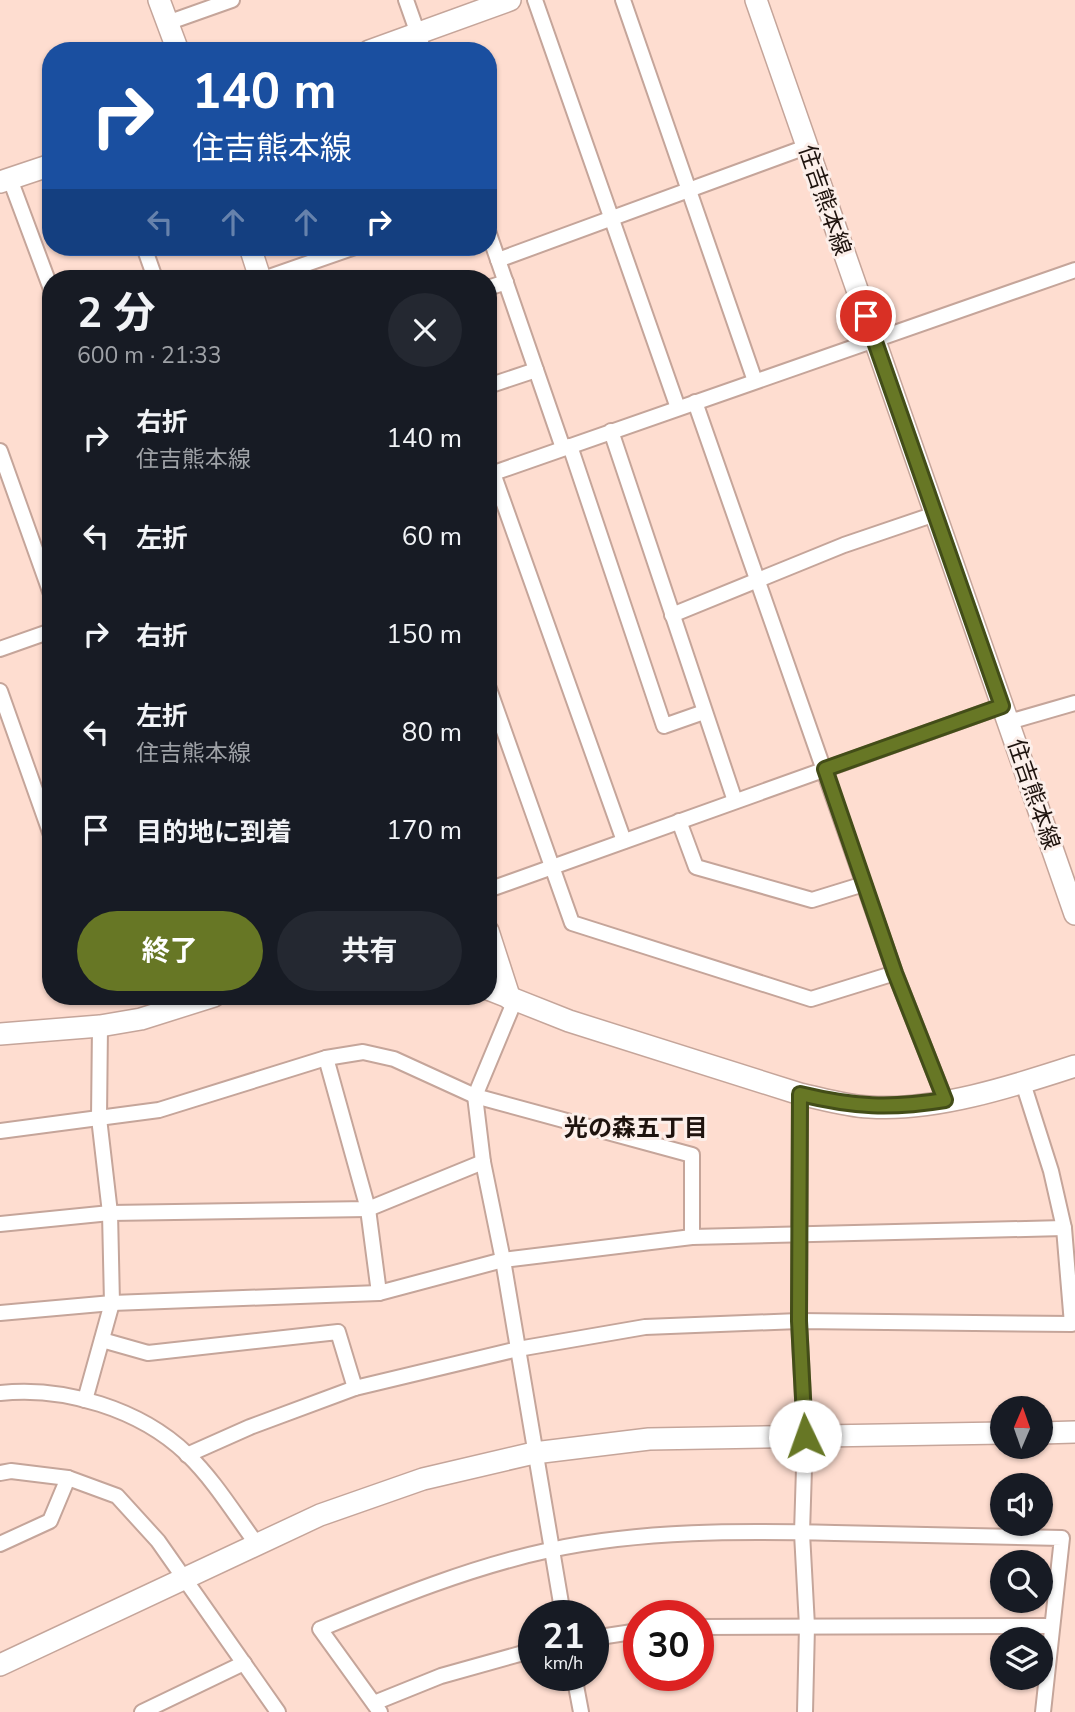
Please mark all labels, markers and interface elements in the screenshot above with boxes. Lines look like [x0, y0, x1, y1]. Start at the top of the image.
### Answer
text: 140 m [192, 58, 336, 125]
icon: right [77, 70, 168, 161]
text: 住吉熊本線 [192, 127, 352, 170]
street label: 住吉熊本線 [791, 141, 858, 260]
icon: left [141, 203, 179, 241]
icon: ahead [214, 203, 252, 241]
icon: ahead [287, 203, 325, 241]
icon: right [360, 203, 398, 241]
text: 2 分 [77, 285, 156, 342]
pin [836, 286, 896, 346]
button: close [388, 293, 462, 367]
icon: arrive [847, 297, 885, 335]
text: 600 m · 21:33 [77, 340, 222, 371]
text: 右折 [136, 405, 188, 440]
icon: right [77, 419, 115, 457]
text: 140 m [386, 421, 462, 456]
text: 住吉熊本線 [136, 444, 251, 475]
icon: left [77, 517, 115, 555]
text: 60 m [402, 519, 462, 554]
text: 左折 [136, 521, 188, 556]
icon: right [77, 615, 115, 653]
text: 150 m [386, 617, 462, 652]
text: 右折 [136, 619, 188, 654]
text: 左折 [136, 699, 188, 734]
icon: left [77, 713, 115, 751]
text: 80 m [402, 715, 462, 750]
street label: 住吉熊本線 [1000, 735, 1067, 854]
text: 住吉熊本線 [136, 738, 251, 769]
icon: arrive [77, 811, 115, 849]
text: 170 m [386, 813, 462, 848]
text: 目的地に到着 [136, 815, 292, 850]
button: 終了 [77, 911, 263, 991]
button: 共有 [277, 911, 462, 991]
district label: 光の森五丁目 [564, 1112, 708, 1144]
north arrow [990, 1396, 1054, 1460]
map controls [990, 1396, 1053, 1690]
position arrow [768, 1399, 842, 1473]
button: sound [990, 1473, 1053, 1536]
button: search [990, 1550, 1053, 1613]
speed limit sign: 30 [623, 1600, 714, 1691]
text: 21 [542, 1613, 585, 1660]
button: layers [990, 1627, 1053, 1690]
text: km/h [544, 1651, 583, 1675]

